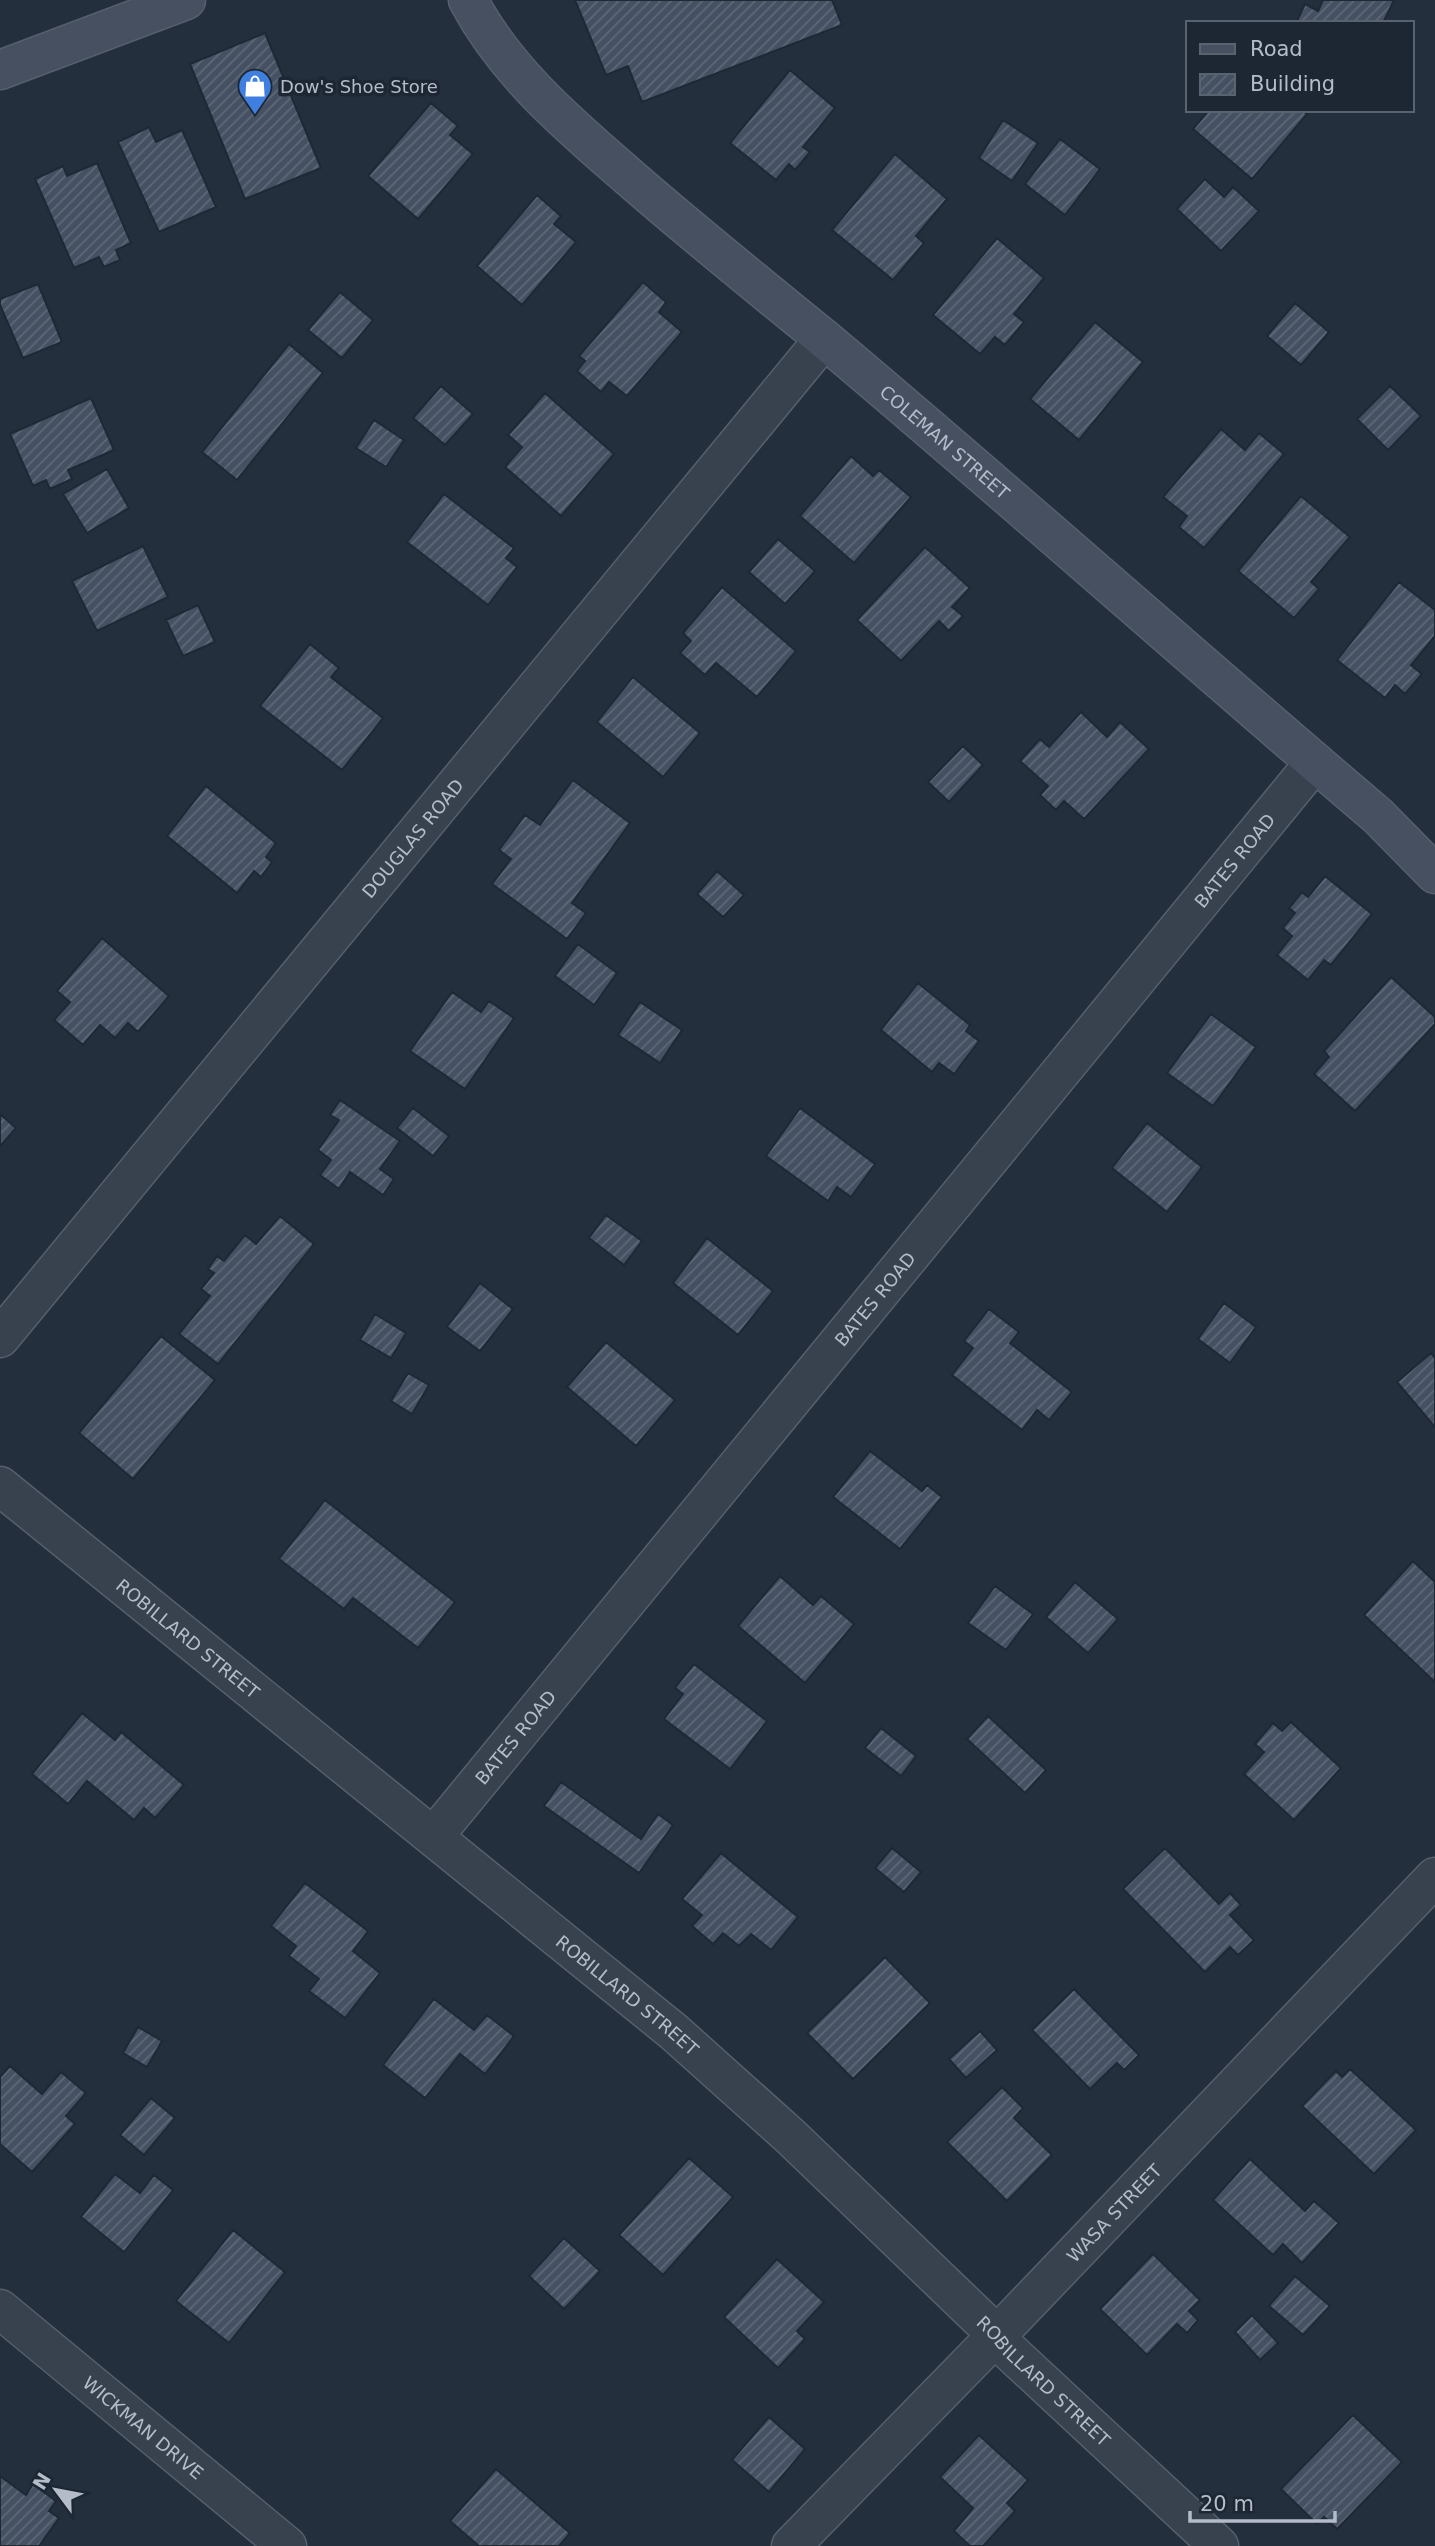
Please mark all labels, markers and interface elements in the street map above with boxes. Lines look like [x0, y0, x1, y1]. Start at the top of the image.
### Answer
legend [1186, 21, 1414, 112]
text: Road [1250, 37, 1303, 61]
shop icon: Dow's Shoe Store [236, 67, 274, 116]
text: Building [1250, 72, 1335, 96]
place label: Dow's Shoe Store [280, 76, 438, 97]
street label: COLEMAN STREET [876, 380, 1015, 504]
street label: DOUGLAS ROAD [357, 774, 467, 902]
street label: BATES ROAD [1190, 809, 1279, 912]
street label: BATES ROAD [830, 1247, 919, 1350]
street label: ROBILLARD STREET [112, 1574, 265, 1703]
street label: BATES ROAD [470, 1686, 560, 1788]
street label: ROBILLARD STREET [552, 1930, 704, 2060]
street label: WASA STREET [1062, 2159, 1166, 2266]
street label: ROBILLARD STREET [973, 2311, 1116, 2451]
street label: WICKMAN DRIVE [79, 2372, 208, 2483]
north arrow [21, 2455, 91, 2525]
text: N [28, 2468, 55, 2494]
scale bar [1190, 2480, 1335, 2524]
text: 20 m [1200, 2492, 1254, 2516]

